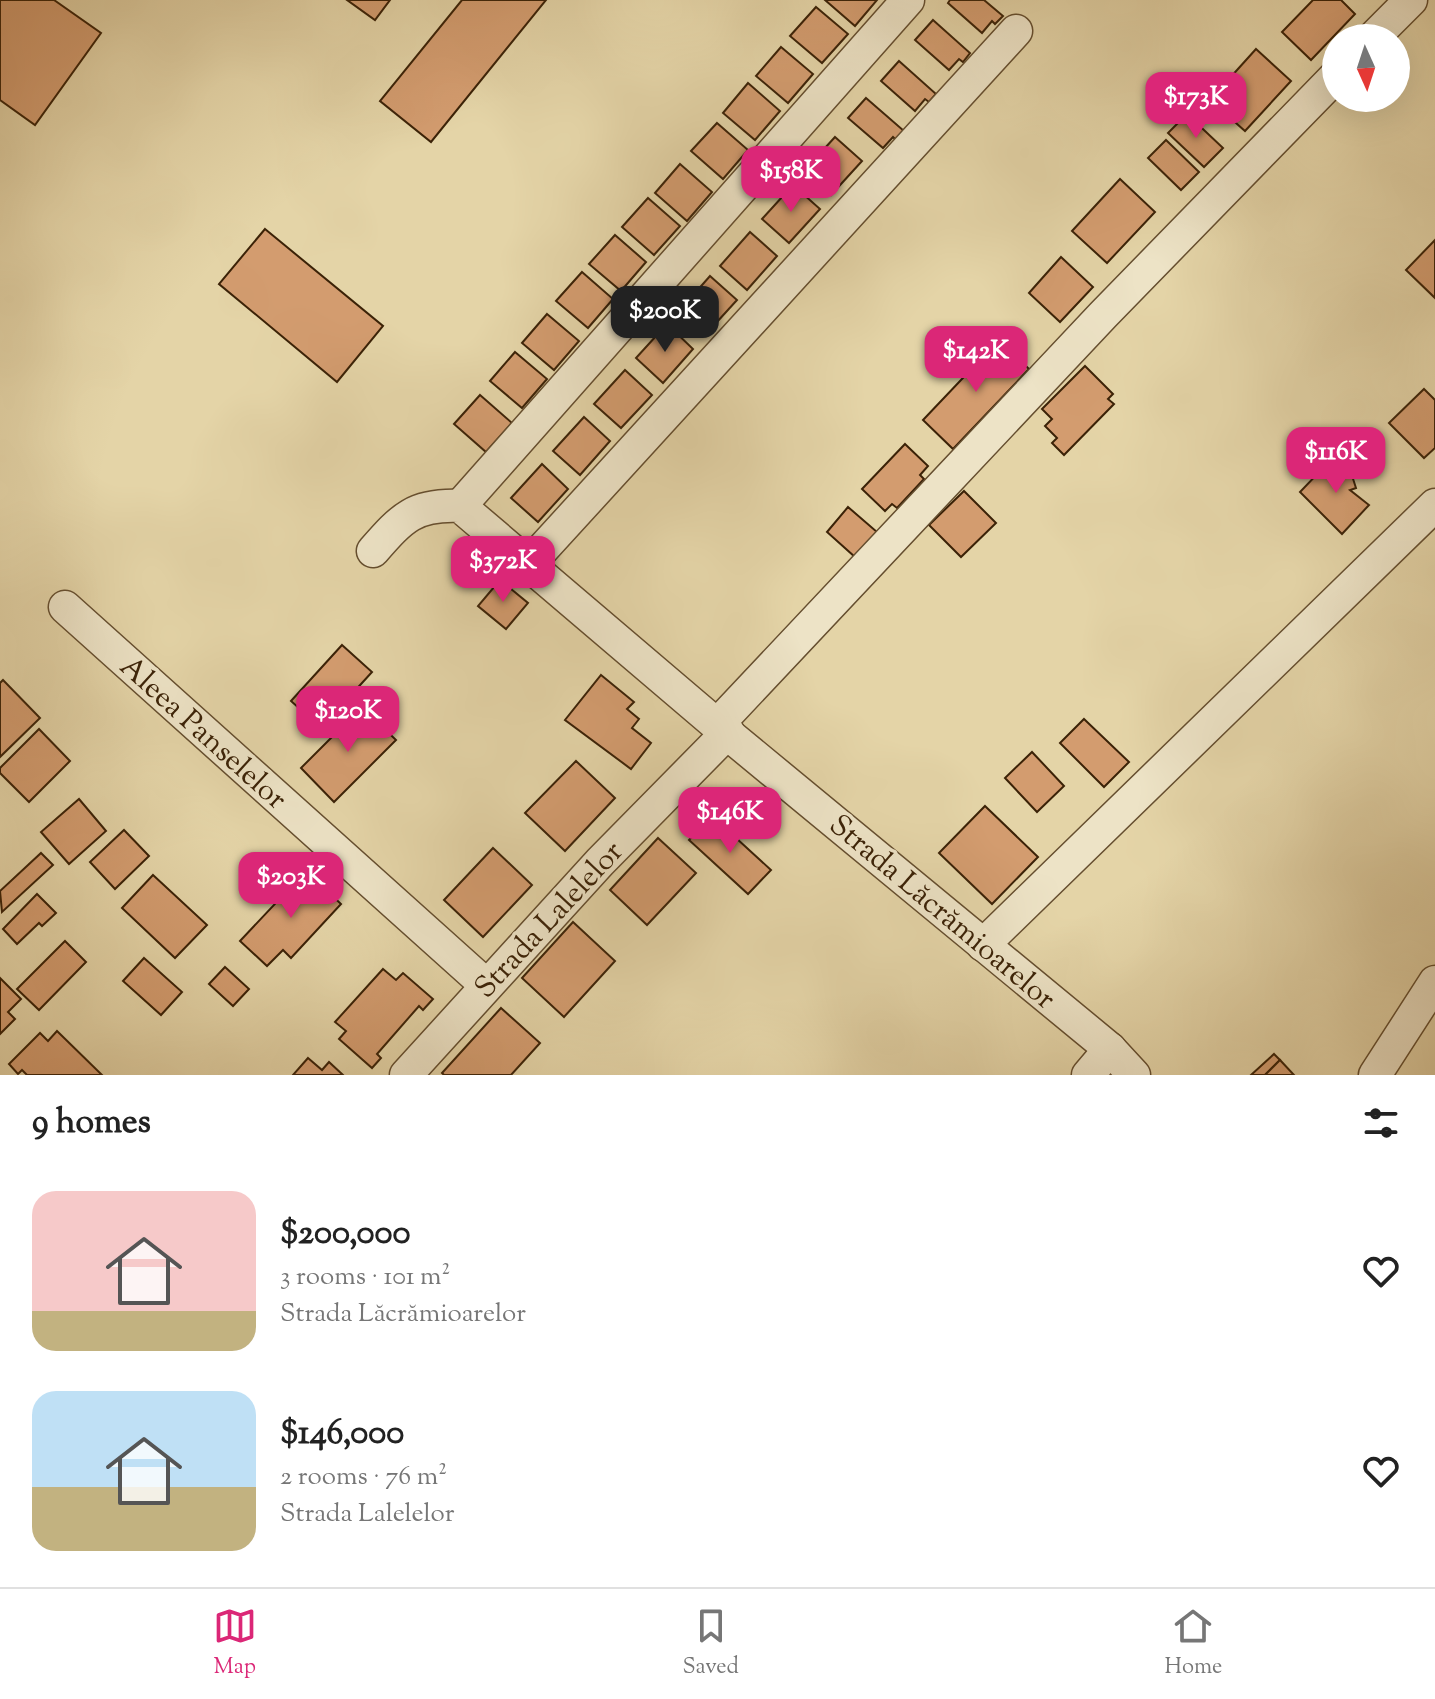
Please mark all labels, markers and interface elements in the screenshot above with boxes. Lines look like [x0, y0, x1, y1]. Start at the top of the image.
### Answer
north arrow [1322, 24, 1410, 112]
map controls [1322, 24, 1410, 112]
pin: $173K [1140, 72, 1252, 140]
text: $173K [1163, 79, 1229, 116]
pin: $158K [735, 146, 847, 214]
text: $158K [759, 153, 823, 190]
pin: $200K [609, 286, 721, 354]
text: $200K [629, 293, 701, 330]
pin: $142K [920, 326, 1032, 394]
text: $142K [943, 333, 1009, 370]
pin: $116K [1280, 427, 1392, 495]
text: $116K [1304, 434, 1368, 471]
pin: $372K [447, 536, 559, 604]
text: $372K [469, 543, 537, 580]
street label: Aleea Panselelor [109, 647, 295, 821]
pin: $120K [292, 686, 404, 754]
text: $120K [314, 693, 382, 730]
pin: $146K [674, 787, 786, 855]
text: $146K [696, 794, 764, 831]
street label: Strada Lăcrămioarelor [819, 805, 1064, 1021]
street label: Strada Lalelelor [465, 832, 634, 1009]
pin: $203K [235, 852, 347, 920]
text: $203K [256, 859, 326, 896]
text: 9 homes [32, 1099, 151, 1148]
icon: filters [1359, 1101, 1403, 1145]
text: $200,000 [280, 1210, 411, 1259]
icon: home [96, 1223, 192, 1319]
icon: heart [1359, 1249, 1403, 1293]
text: 3 rooms · 101 m² [280, 1259, 450, 1296]
text: Strada Lăcrămioarelor [280, 1296, 526, 1333]
text: $146,000 [280, 1410, 404, 1459]
icon: home [96, 1423, 192, 1519]
icon: heart [1359, 1449, 1403, 1493]
text: 2 rooms · 76 m² [280, 1459, 447, 1496]
text: Strada Lalelelor [280, 1496, 455, 1533]
tab: Map [213, 1604, 257, 1684]
tab: Saved [682, 1604, 739, 1684]
tab: Home [1165, 1604, 1222, 1684]

